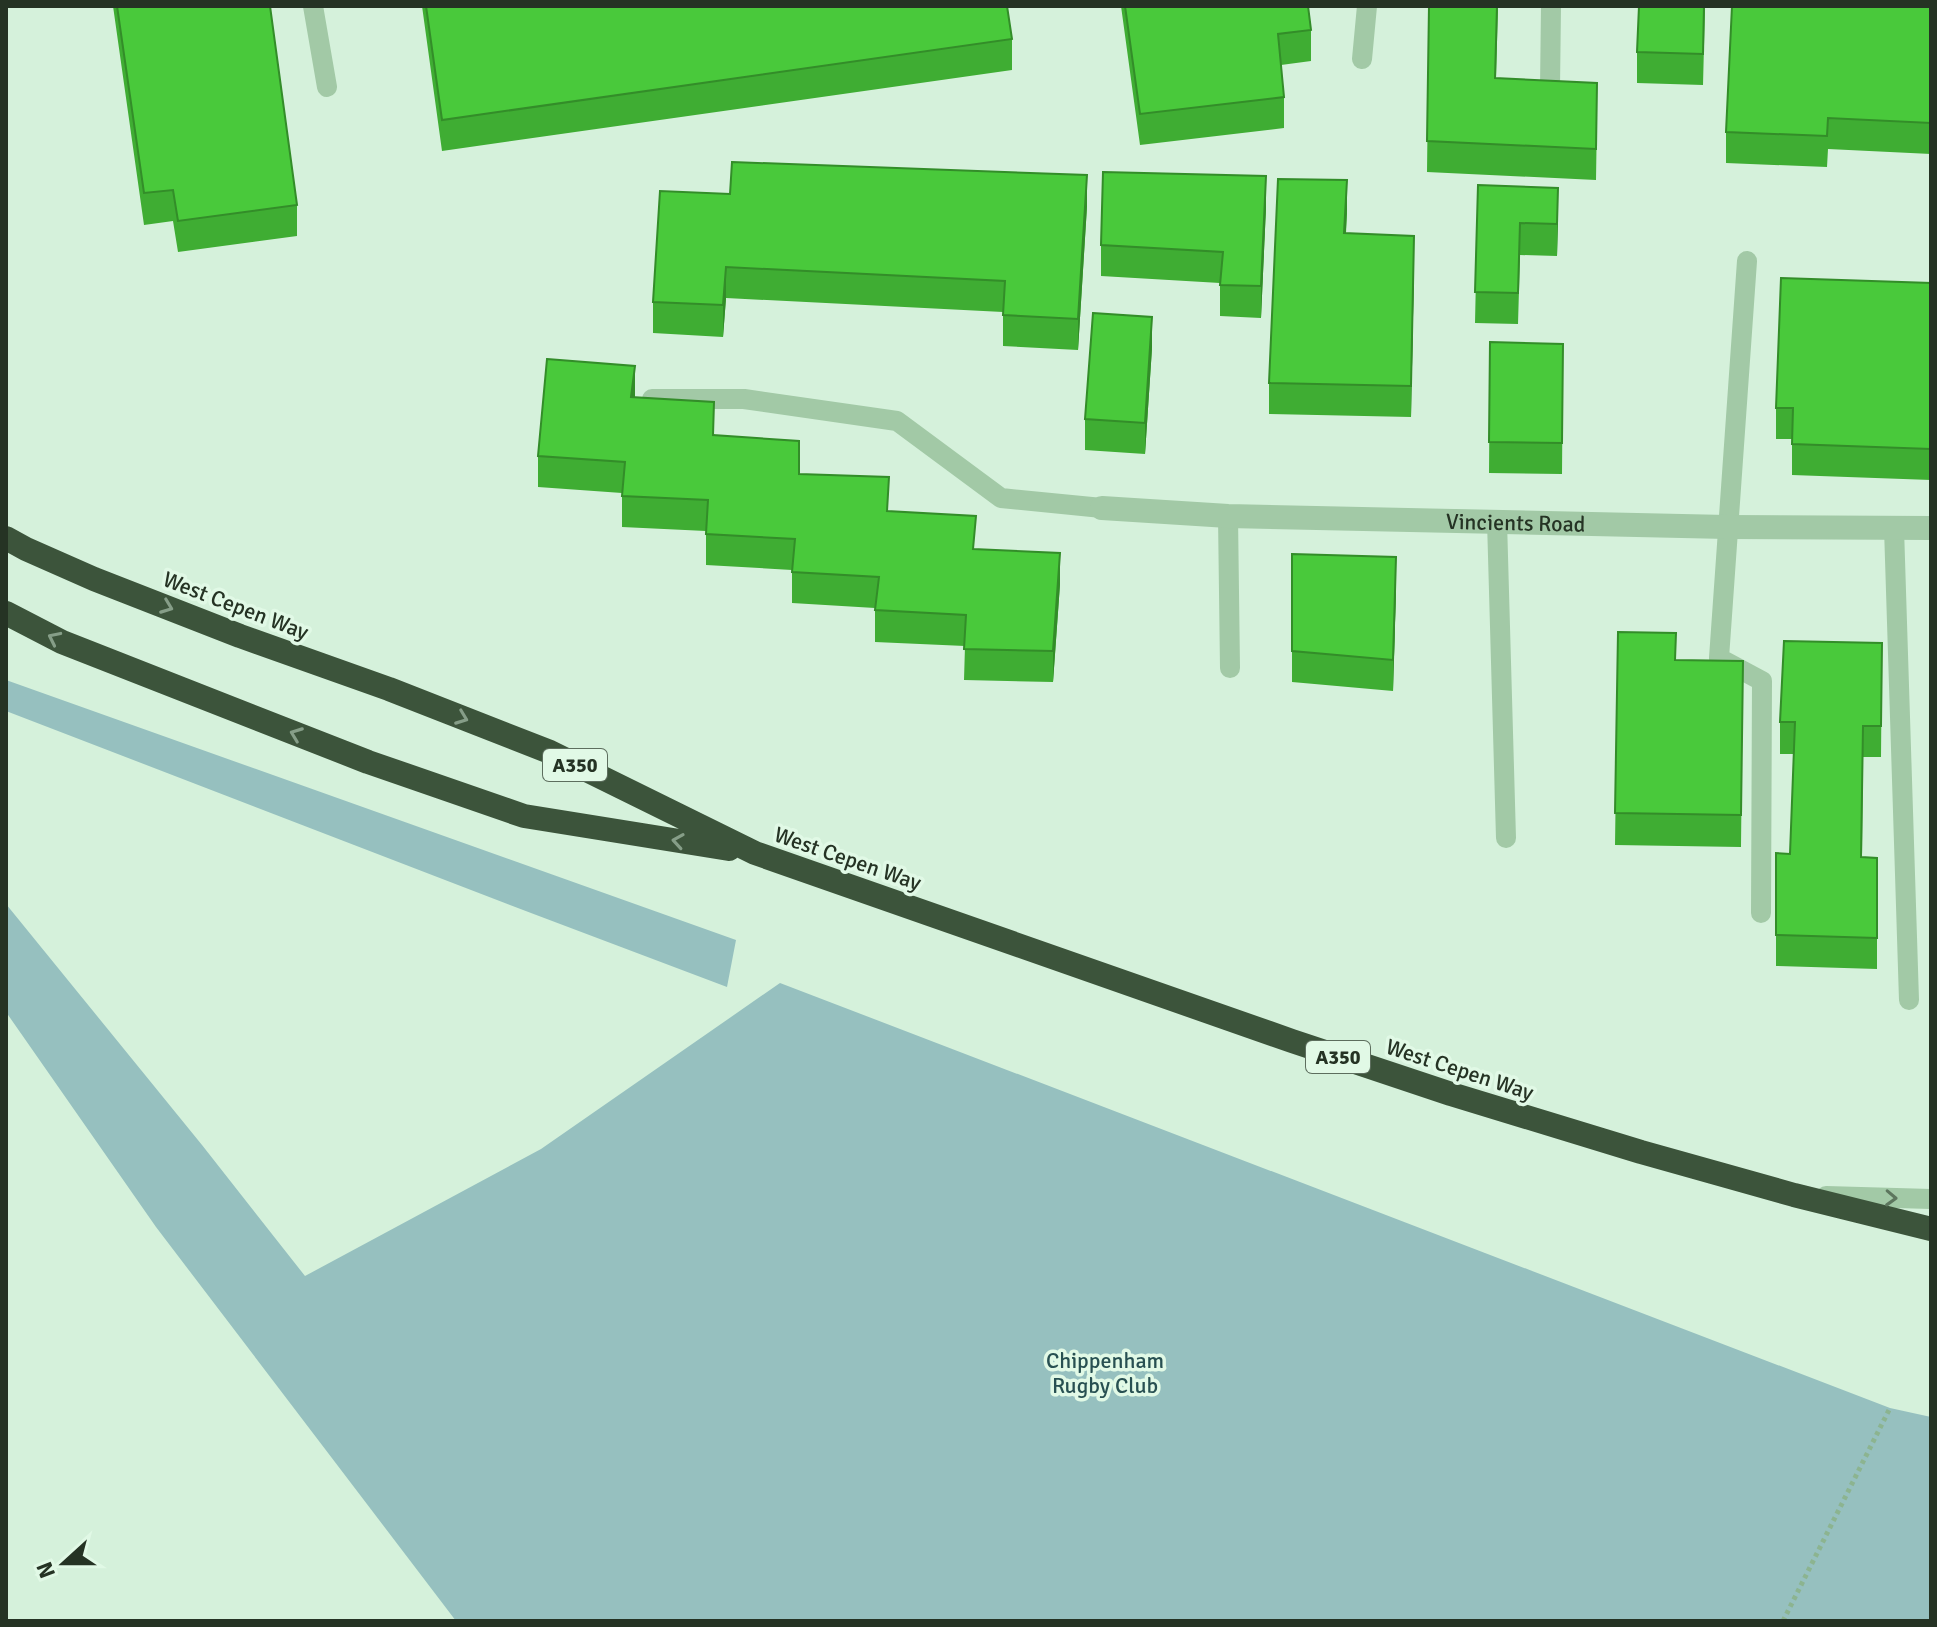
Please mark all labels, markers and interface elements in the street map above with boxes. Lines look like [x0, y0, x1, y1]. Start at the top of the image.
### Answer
street label: Vincients Road [1446, 508, 1586, 538]
street label: West Cepen Way [159, 565, 313, 646]
one-way arrow [159, 597, 173, 614]
one-way arrow [48, 632, 63, 648]
one-way arrow [454, 708, 468, 725]
one-way arrow [290, 727, 304, 744]
road number: A350 [543, 749, 607, 781]
street label: West Cepen Way [771, 821, 926, 896]
one-way arrow [672, 833, 685, 850]
street label: West Cepen Way [1383, 1033, 1538, 1106]
road number: A350 [1306, 1041, 1370, 1073]
one-way arrow [1885, 1190, 1898, 1207]
park label: Chippenham Rugby Club [1046, 1347, 1164, 1399]
north arrow [24, 1523, 104, 1603]
text: N [30, 1558, 61, 1582]

